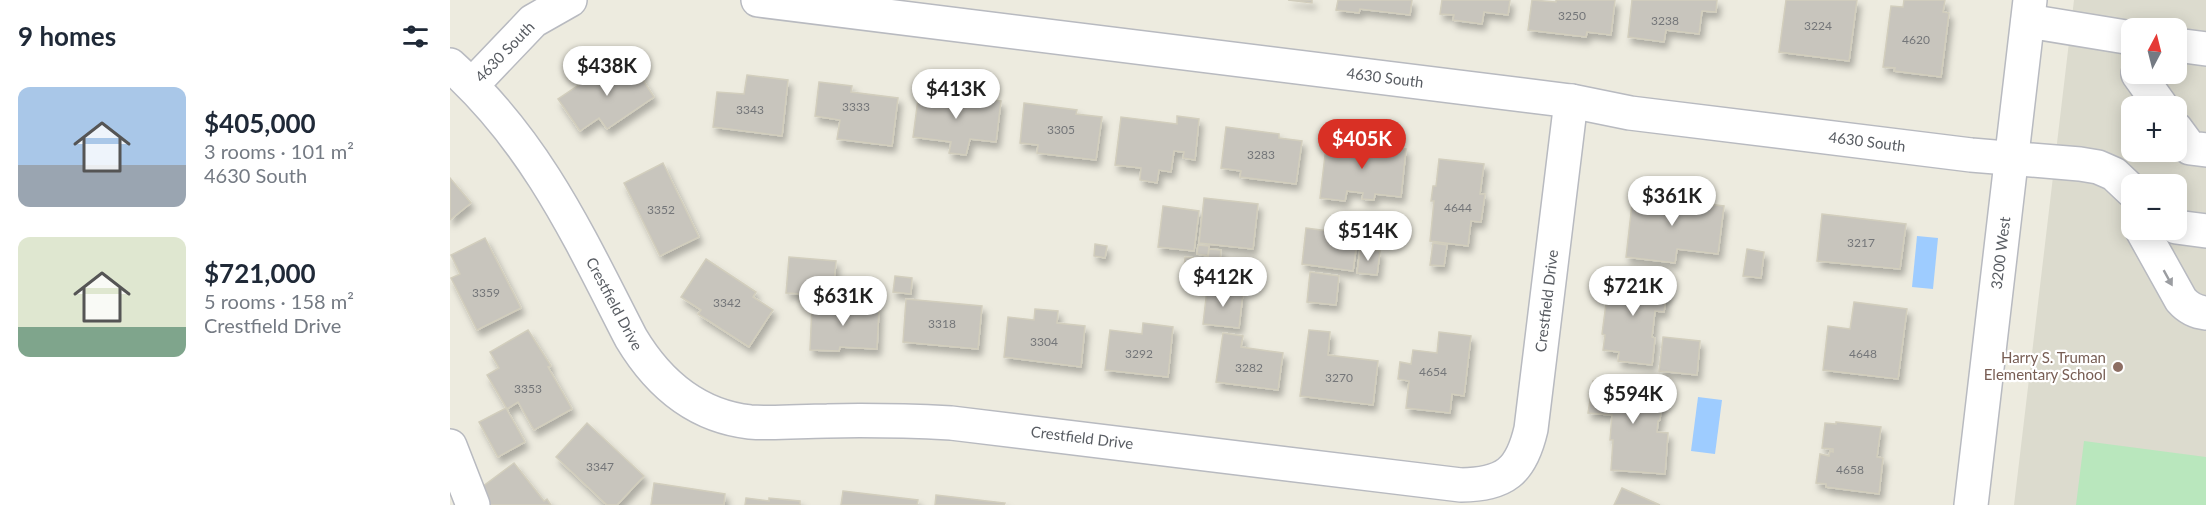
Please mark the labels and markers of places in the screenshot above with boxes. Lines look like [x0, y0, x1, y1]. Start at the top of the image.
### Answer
pin: $438K [565, 46, 649, 97]
pin: $413K [914, 69, 998, 120]
pin: $405K [1320, 119, 1404, 170]
pin: $361K [1630, 176, 1714, 227]
pin: $514K [1326, 211, 1410, 262]
pin: $412K [1181, 257, 1265, 308]
pin: $721K [1591, 266, 1675, 317]
pin: $631K [801, 276, 885, 327]
place label: Harry S. Truman Elementary School [1984, 348, 2106, 383]
marker: Harry S. Truman Elementary School [2111, 360, 2125, 374]
pin: $594K [1591, 374, 1675, 425]

